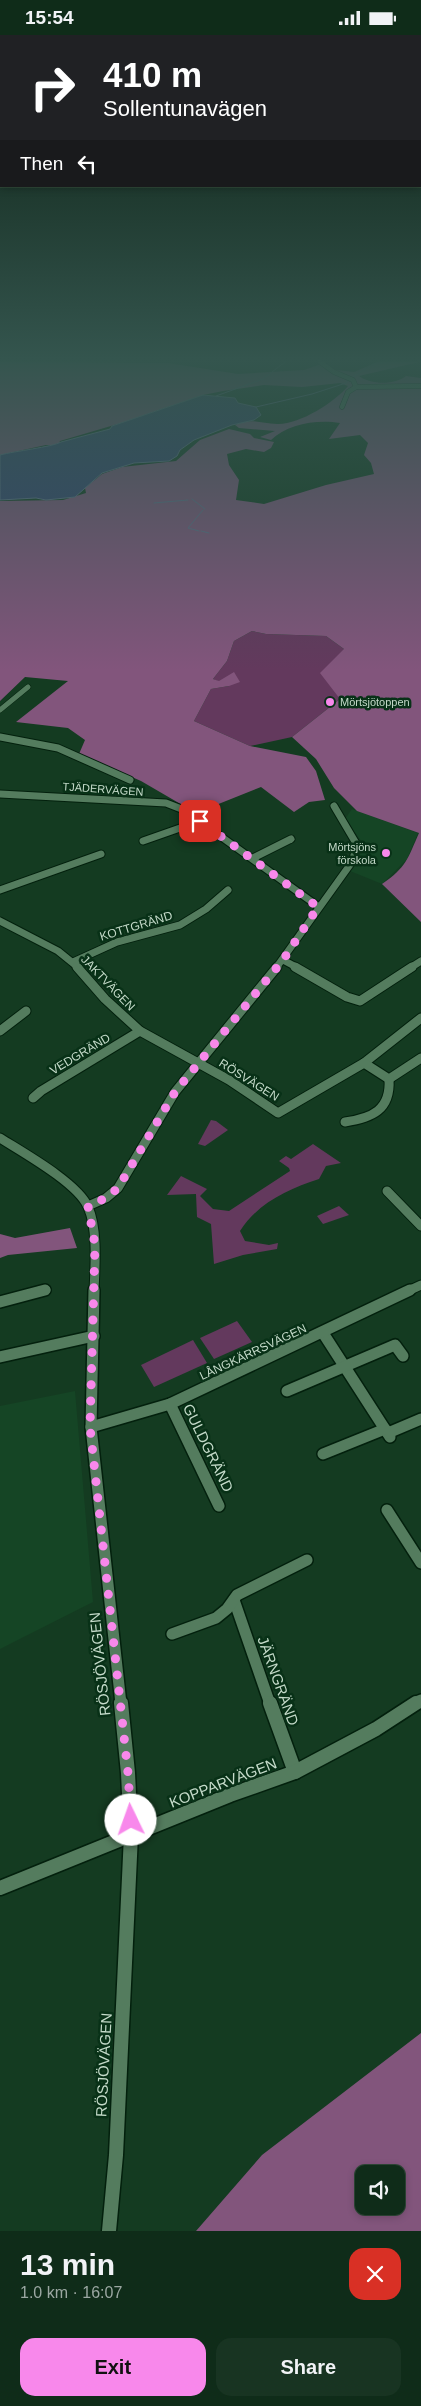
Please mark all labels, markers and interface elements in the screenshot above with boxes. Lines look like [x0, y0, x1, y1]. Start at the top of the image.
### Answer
text: 15:54 [25, 7, 74, 28]
icon: right [20, 55, 85, 120]
text: 410 m [103, 55, 202, 94]
text: Sollentunavägen [103, 96, 267, 121]
icon: left [73, 150, 101, 178]
text: Then [20, 153, 63, 174]
marker: Mörtsjötoppen [324, 696, 336, 708]
place label: Mörtsjötoppen [340, 696, 410, 708]
street label: TJÄDERVÄGEN [62, 780, 144, 798]
pin [179, 800, 221, 842]
icon: arrive [186, 807, 214, 835]
place label: Mörtsjöns förskola [328, 841, 377, 866]
marker: Mörtsjöns förskola [380, 847, 392, 859]
street label: KOTTGRÄND [98, 908, 174, 944]
street label: JAKTVÄGEN [78, 952, 138, 1014]
street label: VEDGRÄND [47, 1030, 113, 1078]
street label: RÖSVÄGEN [216, 1056, 282, 1104]
street label: LÅNGKÄRRSVÄGEN [197, 1320, 309, 1383]
street label: GULDGRÄND [180, 1401, 237, 1495]
street label: RÖSJÖVÄGEN [86, 1611, 113, 1717]
street label: JÄRNGRÄND [255, 1634, 302, 1728]
street label: KOPPARVÄGEN [167, 1754, 279, 1811]
position arrow [104, 1793, 156, 1845]
street label: RÖSJÖVÄGEN [92, 2013, 115, 2117]
map controls [355, 2165, 405, 2215]
button: sound [355, 2165, 405, 2215]
text: 13 min [20, 2248, 115, 2281]
button: close [349, 2248, 401, 2300]
text: 1.0 km · 16:07 [20, 2284, 122, 2301]
button: Exit [20, 2338, 206, 2396]
button: Share [216, 2338, 401, 2396]

